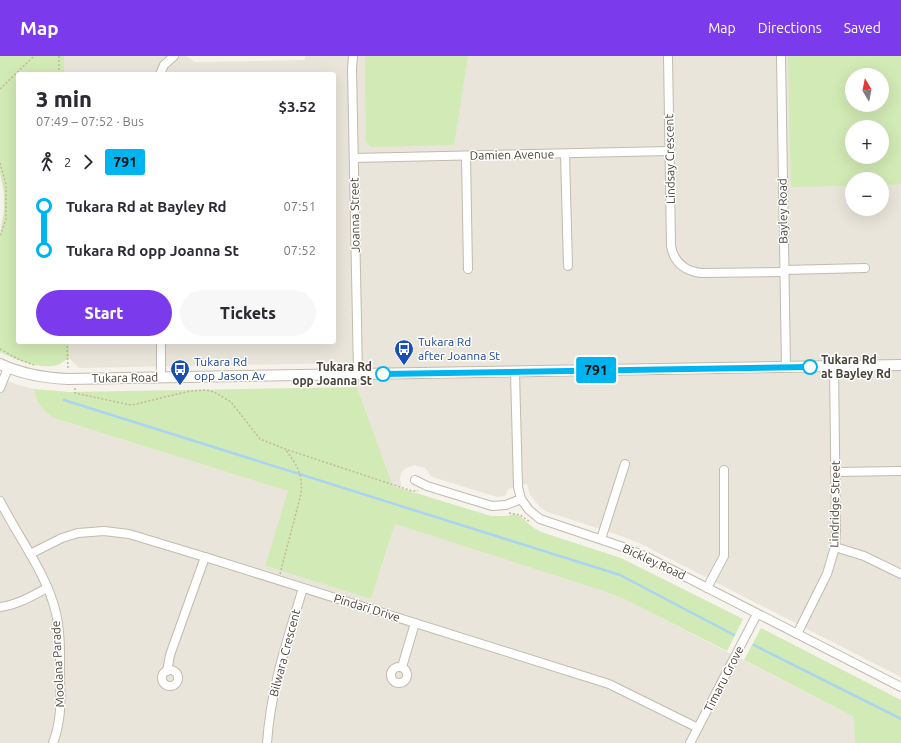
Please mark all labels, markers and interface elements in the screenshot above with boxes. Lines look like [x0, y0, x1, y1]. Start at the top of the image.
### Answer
text: Map [20, 17, 59, 39]
text: Map [708, 20, 736, 36]
text: Directions [758, 20, 822, 36]
text: Saved [844, 20, 881, 36]
north arrow [845, 68, 889, 112]
map controls [845, 68, 889, 216]
text: 3 min [36, 86, 92, 111]
text: $3.52 [278, 98, 316, 115]
street label: Lindsay Crescent [662, 113, 677, 204]
text: 07:49 – 07:52 · Bus [36, 114, 144, 128]
button: + [845, 120, 889, 164]
street label: Damien Avenue [470, 147, 554, 162]
icon: walk [36, 151, 58, 173]
icon: forward [77, 151, 99, 173]
text: 791 [113, 154, 137, 170]
text: 2 [64, 155, 71, 169]
button: − [845, 172, 889, 216]
street label: Joanna Street [347, 177, 362, 253]
street label: Bayley Road [775, 178, 790, 244]
text: Tukara Rd at Bayley Rd [66, 198, 226, 215]
text: 07:51 [283, 199, 316, 213]
text: Tukara Rd opp Joanna St [66, 242, 239, 259]
text: 07:52 [283, 243, 316, 257]
button: Start [36, 290, 172, 336]
button: Tickets [180, 290, 316, 336]
place label: Tukara Rd after Joanna St [418, 335, 500, 362]
bus stop icon: Tukara Rd after Joanna St [393, 338, 415, 366]
place label: Tukara Rd at Bayley Rd [821, 353, 891, 380]
place label: Tukara Rd opp Jason Av [194, 355, 265, 382]
line badge: 791 [573, 357, 619, 383]
bus stop icon: Tukara Rd opp Jason Av [169, 358, 191, 386]
marker: Tukara Rd at Bayley Rd [802, 359, 818, 375]
place label: Tukara Rd opp Joanna St [292, 360, 372, 387]
text: 791 [584, 362, 608, 378]
marker: Tukara Rd opp Joanna St [375, 366, 391, 382]
street label: Tukara Road [92, 370, 158, 385]
street label: Lindridge Street [827, 460, 842, 548]
street label: Bickley Road [621, 541, 688, 582]
street label: Pindari Drive [332, 591, 402, 624]
street label: Bilwara Crescent [267, 607, 303, 698]
street label: Moolana Parade [49, 620, 66, 708]
street label: Timaru Grove [701, 644, 746, 714]

